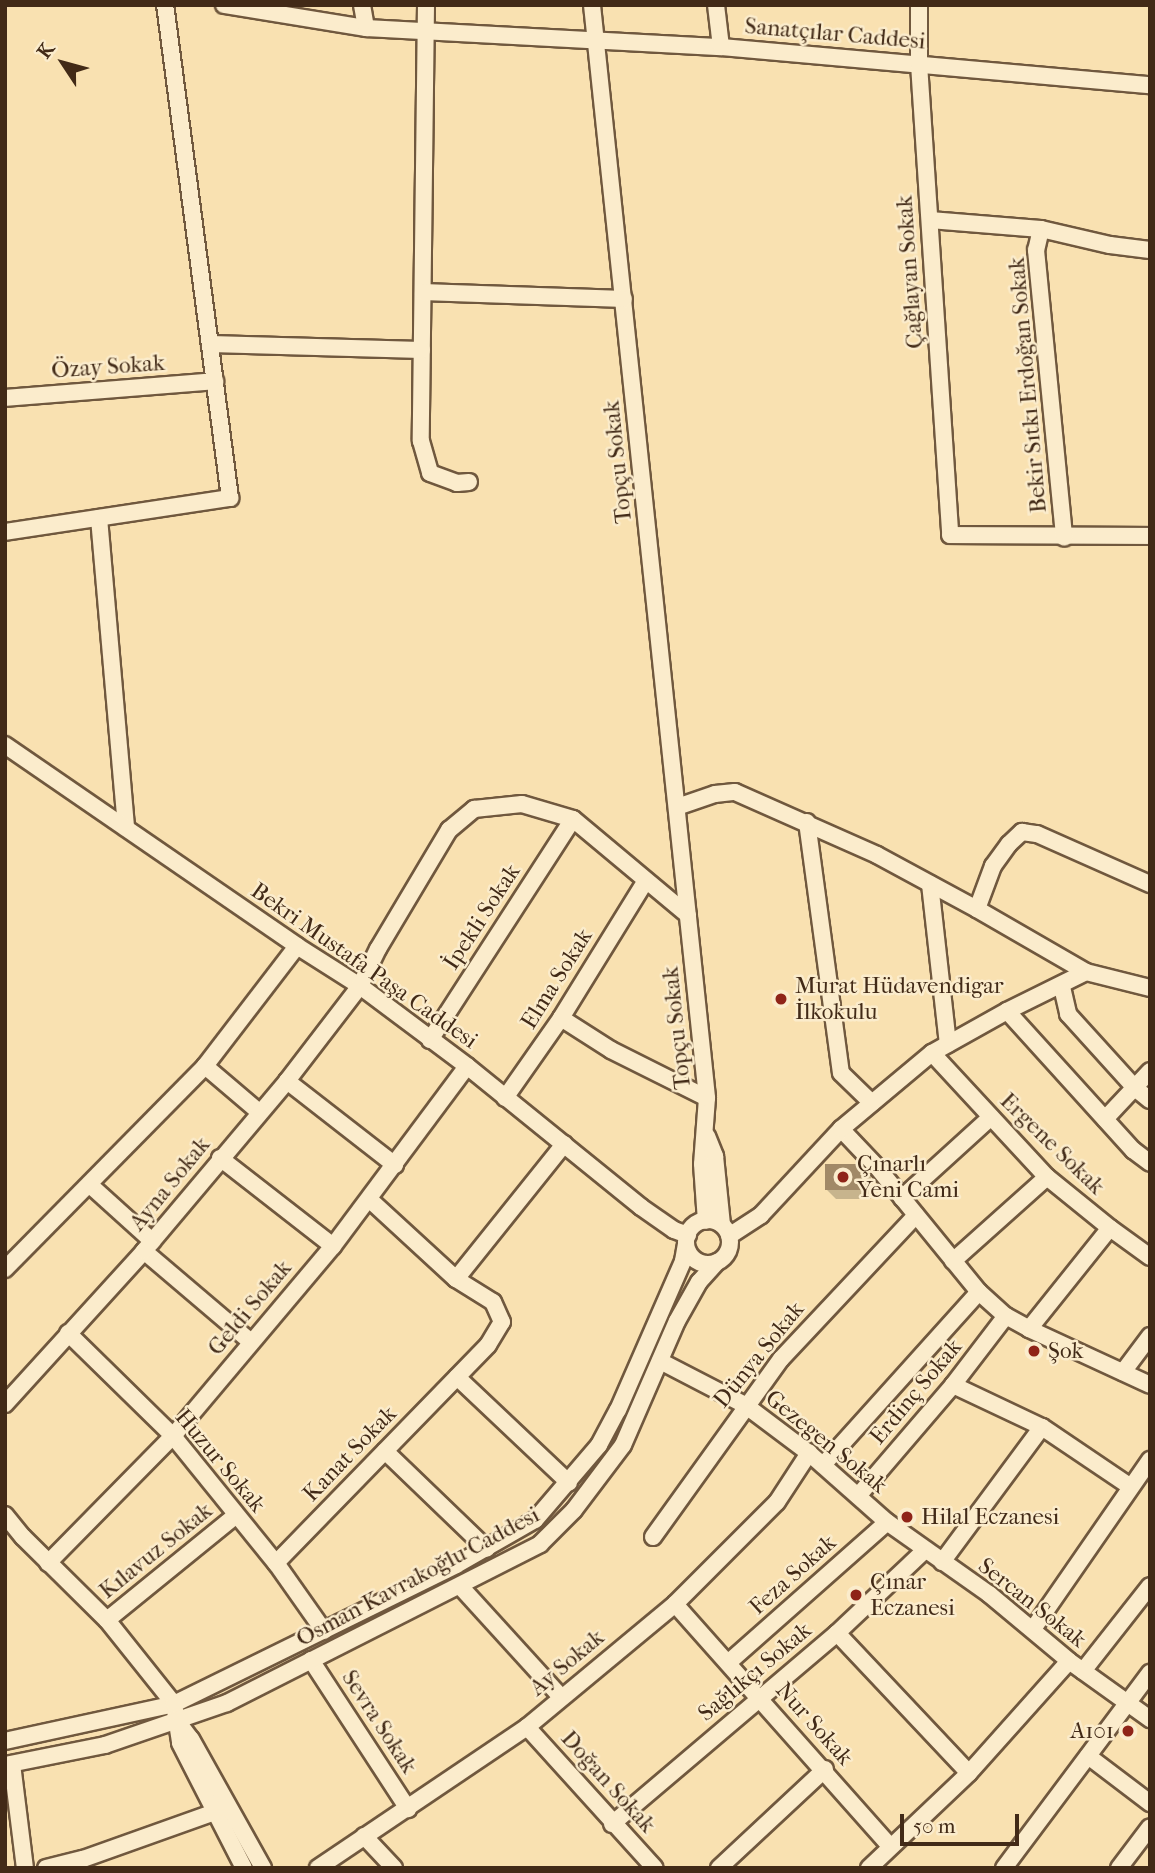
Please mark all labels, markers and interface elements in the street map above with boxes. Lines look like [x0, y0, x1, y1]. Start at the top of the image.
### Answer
street label: Sanatçılar Caddesi [744, 12, 926, 56]
north arrow [28, 28, 98, 98]
text: K [33, 39, 59, 63]
street label: Çağlayan Sokak [891, 194, 929, 350]
street label: Bekir Sıtkı Erdoğan Sokak [1003, 256, 1053, 514]
street label: Özay Sokak [50, 349, 166, 385]
street label: Topçu Sokak [598, 399, 638, 525]
street label: İpekli Sokak [438, 859, 526, 975]
street label: Bekri Mustafa Paşa Caddesi [245, 877, 483, 1055]
street label: Elma Sokak [515, 924, 599, 1034]
street label: Topçu Sokak [657, 965, 697, 1091]
place label: Murat Hüdavendigar İlkokulu [795, 972, 1004, 1026]
marker: Murat Hüdavendigar İlkokulu [773, 991, 789, 1007]
street label: Ergene Sokak [994, 1087, 1110, 1201]
street label: Ayna Sokak [124, 1132, 216, 1236]
place label: Çınarlı Yeni Cami [857, 1150, 959, 1204]
marker: Çınarlı Yeni Cami [835, 1169, 851, 1185]
street label: Geldi Sokak [202, 1255, 298, 1361]
street label: Dünya Sokak [708, 1296, 810, 1414]
street label: Erdinç Sokak [864, 1334, 968, 1450]
place label: Şok [1048, 1337, 1083, 1365]
marker: Şok [1026, 1343, 1042, 1359]
street label: Gezegen Sokak [759, 1384, 893, 1500]
street label: Kanat Sokak [298, 1400, 402, 1508]
street label: Huzur Sokak [169, 1404, 271, 1518]
street label: Kılavuz Sokak [94, 1497, 218, 1605]
street label: Osman Kavrakoğlu Caddesi [292, 1501, 544, 1653]
place label: Hilal Eczanesi [921, 1503, 1059, 1531]
marker: Hilal Eczanesi [899, 1509, 915, 1525]
street label: Feza Sokak [744, 1529, 842, 1621]
street label: Sercan Sokak [972, 1552, 1092, 1654]
place label: Çınar Eczanesi [870, 1568, 955, 1622]
marker: Çınar Eczanesi [848, 1587, 864, 1603]
street label: Sağlıkçı Sokak [693, 1617, 817, 1727]
street label: Ay Sokak [524, 1624, 610, 1702]
street label: Sevra Sokak [335, 1665, 423, 1779]
street label: Nur Sokak [769, 1677, 859, 1771]
place label: A101 [1070, 1717, 1114, 1745]
marker: A101 [1120, 1723, 1136, 1739]
street label: Doğan Sokak [555, 1725, 661, 1839]
scale bar [903, 1800, 1022, 1844]
text: 50 m [913, 1814, 956, 1838]

